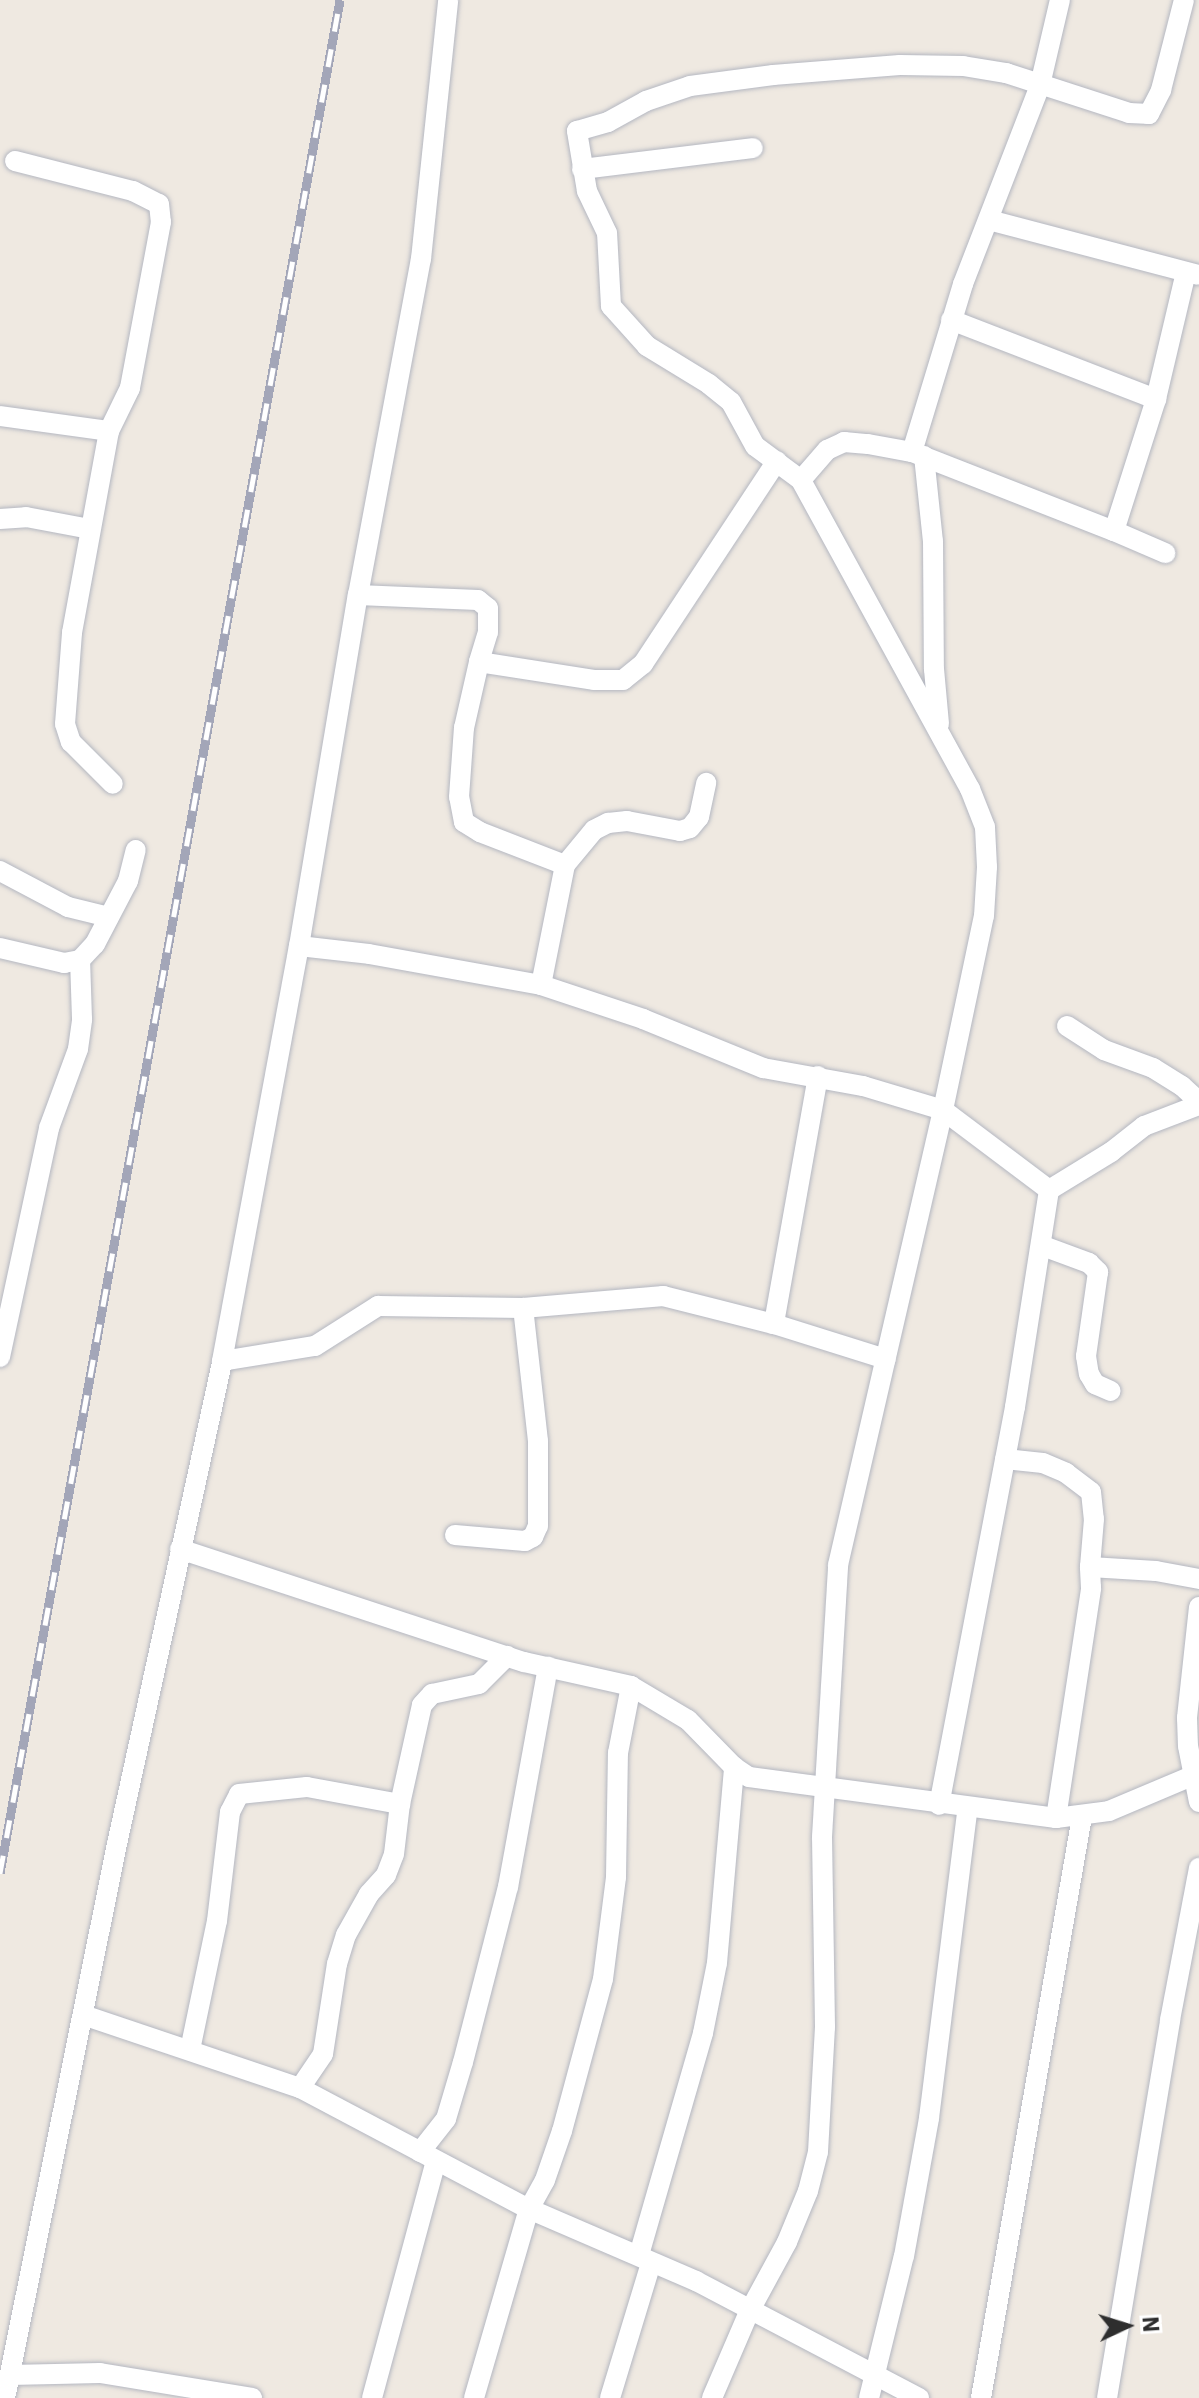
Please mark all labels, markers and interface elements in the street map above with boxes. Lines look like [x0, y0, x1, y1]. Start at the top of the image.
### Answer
north arrow [1087, 2286, 1167, 2366]
text: N [1136, 2315, 1166, 2333]

